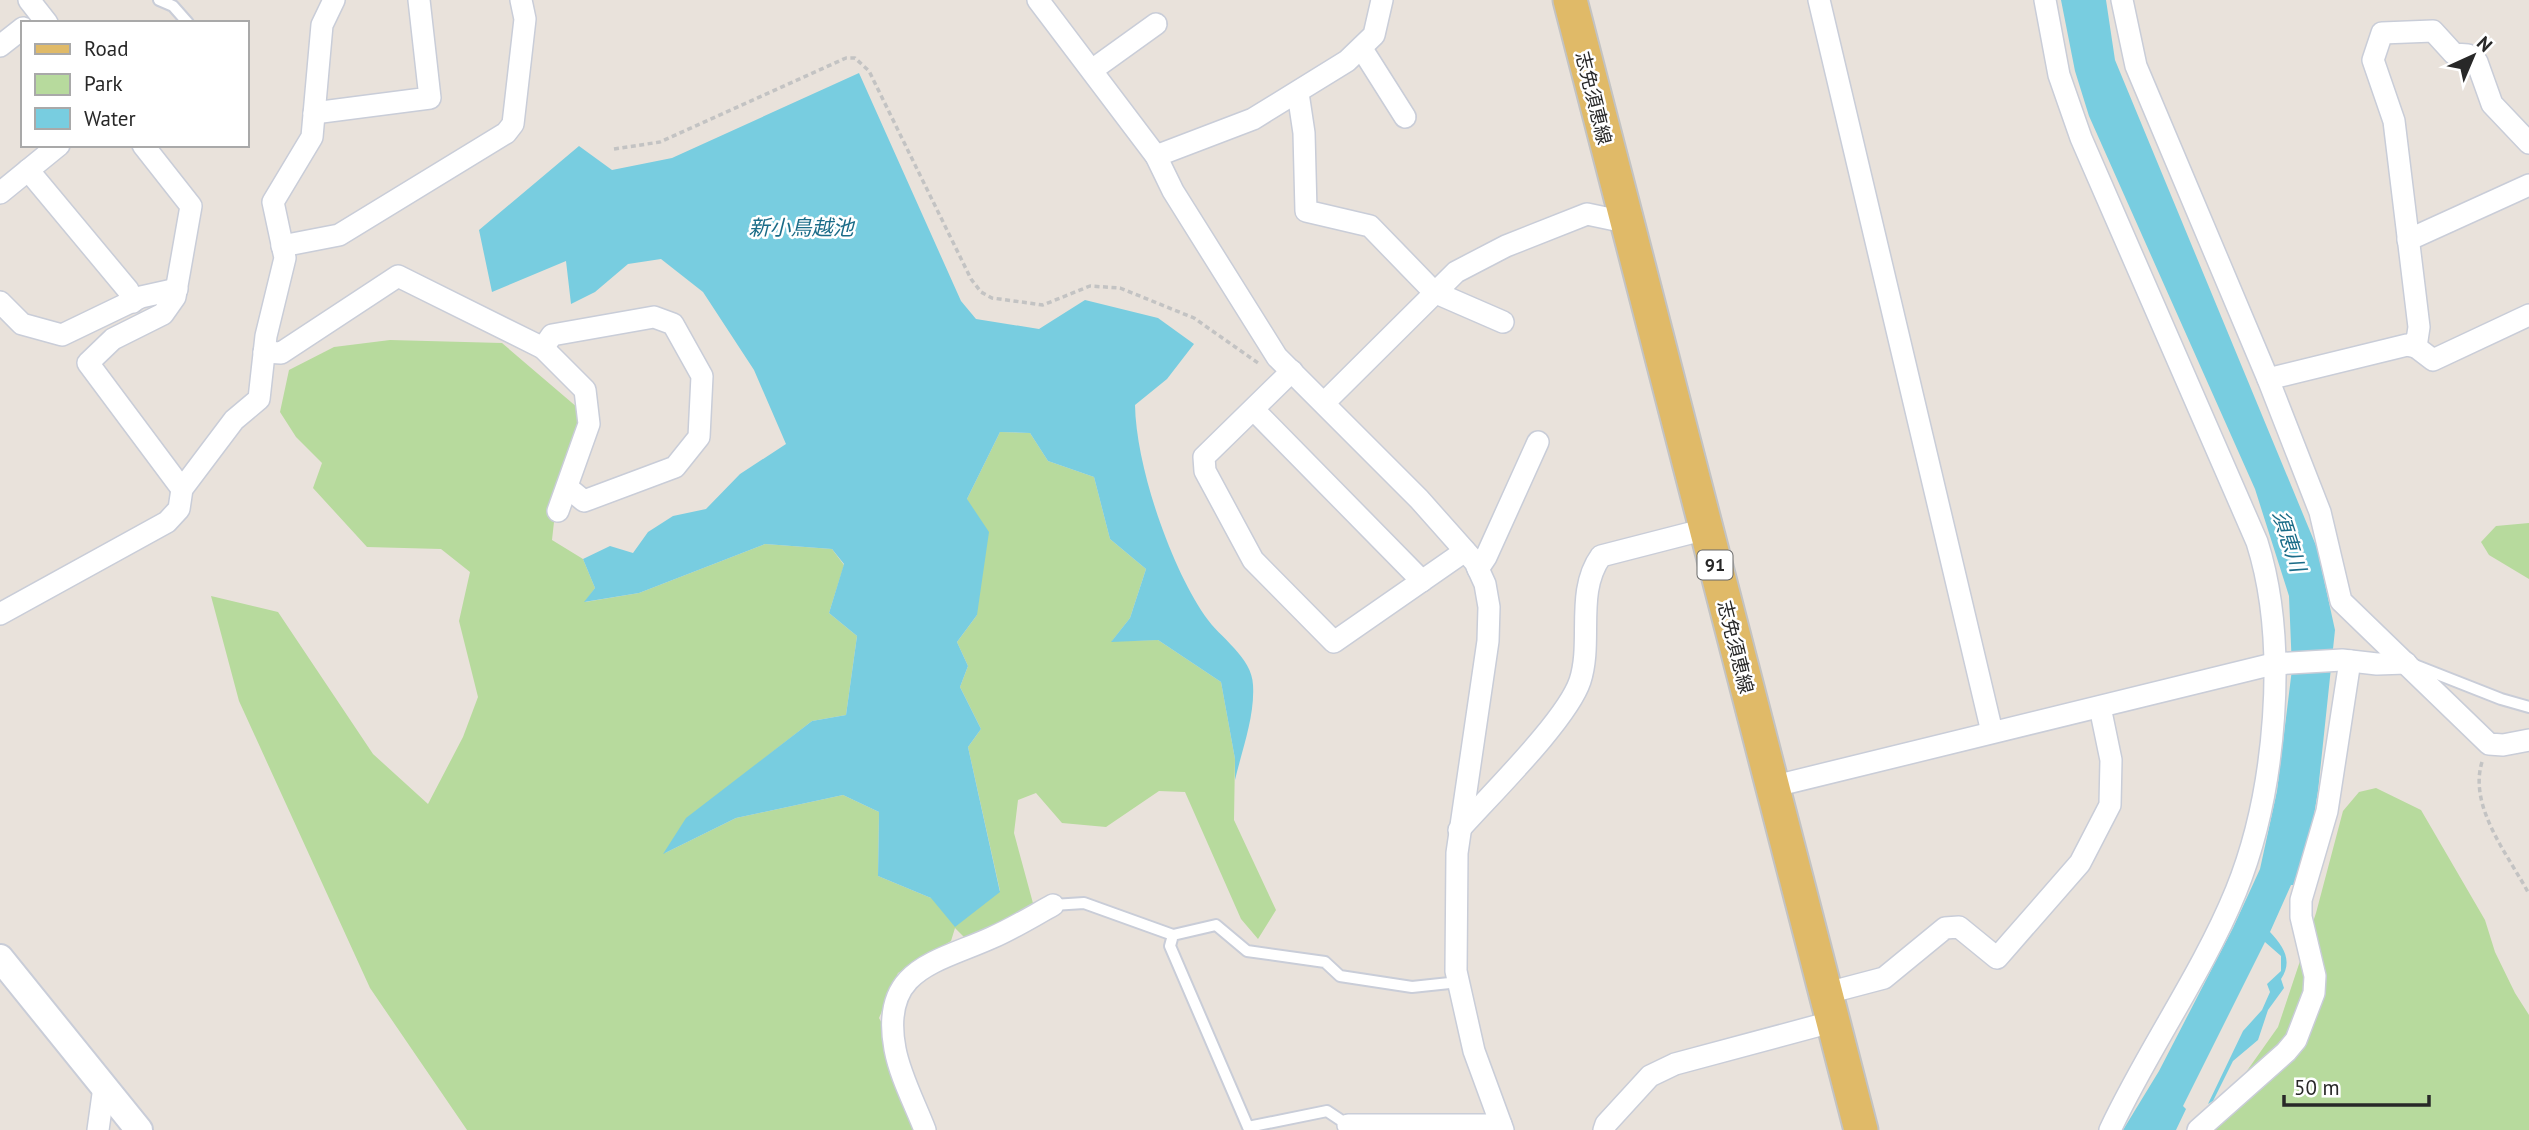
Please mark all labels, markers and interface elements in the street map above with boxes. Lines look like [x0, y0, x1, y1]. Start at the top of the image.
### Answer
legend [21, 21, 248, 147]
north arrow [2438, 21, 2508, 91]
text: N [2472, 31, 2498, 57]
text: Road [84, 35, 128, 62]
street label: 志免須恵線 [1571, 49, 1617, 147]
text: Park [84, 70, 123, 97]
text: Water [84, 105, 136, 132]
water label: 新小鳥越池 [749, 214, 855, 241]
water label: 須恵川 [2267, 507, 2313, 577]
road number: 91 [1698, 550, 1732, 580]
street label: 志免須恵線 [1713, 598, 1759, 696]
scale bar [2284, 1064, 2429, 1108]
text: 50 m [2294, 1074, 2340, 1101]

